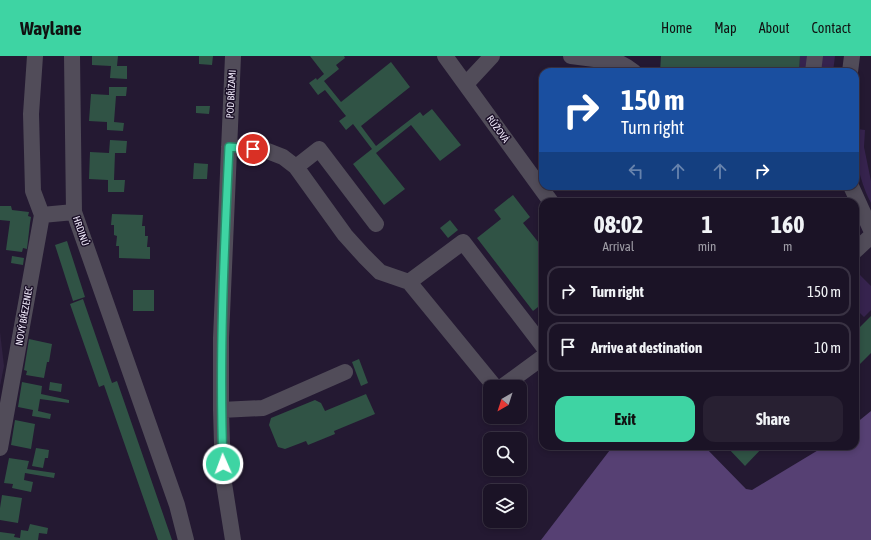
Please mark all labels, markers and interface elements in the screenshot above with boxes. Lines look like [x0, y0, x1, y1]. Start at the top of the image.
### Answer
text: Waylane [20, 17, 82, 39]
text: Home [661, 20, 692, 36]
text: Map [714, 20, 737, 36]
text: About [759, 20, 790, 36]
text: Contact [812, 20, 851, 36]
street label: POD BŘÍZAMI [224, 69, 238, 119]
icon: right [555, 84, 607, 136]
text: 150 m [621, 84, 684, 116]
street label: RŮŽOVÁ [485, 113, 512, 145]
text: Turn right [621, 117, 684, 138]
pin [236, 132, 270, 166]
icon: arrive [242, 138, 264, 160]
icon: left [625, 160, 647, 182]
icon: ahead [667, 160, 689, 182]
icon: ahead [709, 160, 731, 182]
icon: right [751, 160, 773, 182]
text: 08:02 [593, 211, 643, 238]
text: 1 [701, 211, 713, 238]
text: 160 [771, 211, 805, 238]
street label: HRDINŮ [71, 215, 91, 247]
text: Arrival [602, 239, 634, 254]
text: min [698, 239, 716, 254]
text: m [783, 239, 792, 254]
icon: right [557, 280, 579, 302]
text: Turn right [591, 283, 644, 300]
text: 150 m [807, 283, 841, 300]
street label: NOVÝ BŘEZENEC [13, 285, 35, 346]
icon: arrive [557, 336, 579, 358]
text: Arrive at destination [591, 339, 702, 356]
text: 10 m [814, 339, 841, 356]
north arrow [483, 380, 527, 424]
map controls [483, 380, 527, 528]
button: Exit [555, 396, 695, 442]
button: Share [703, 396, 843, 442]
button: search [483, 432, 527, 476]
position arrow [202, 443, 244, 485]
button: layers [483, 484, 527, 528]

